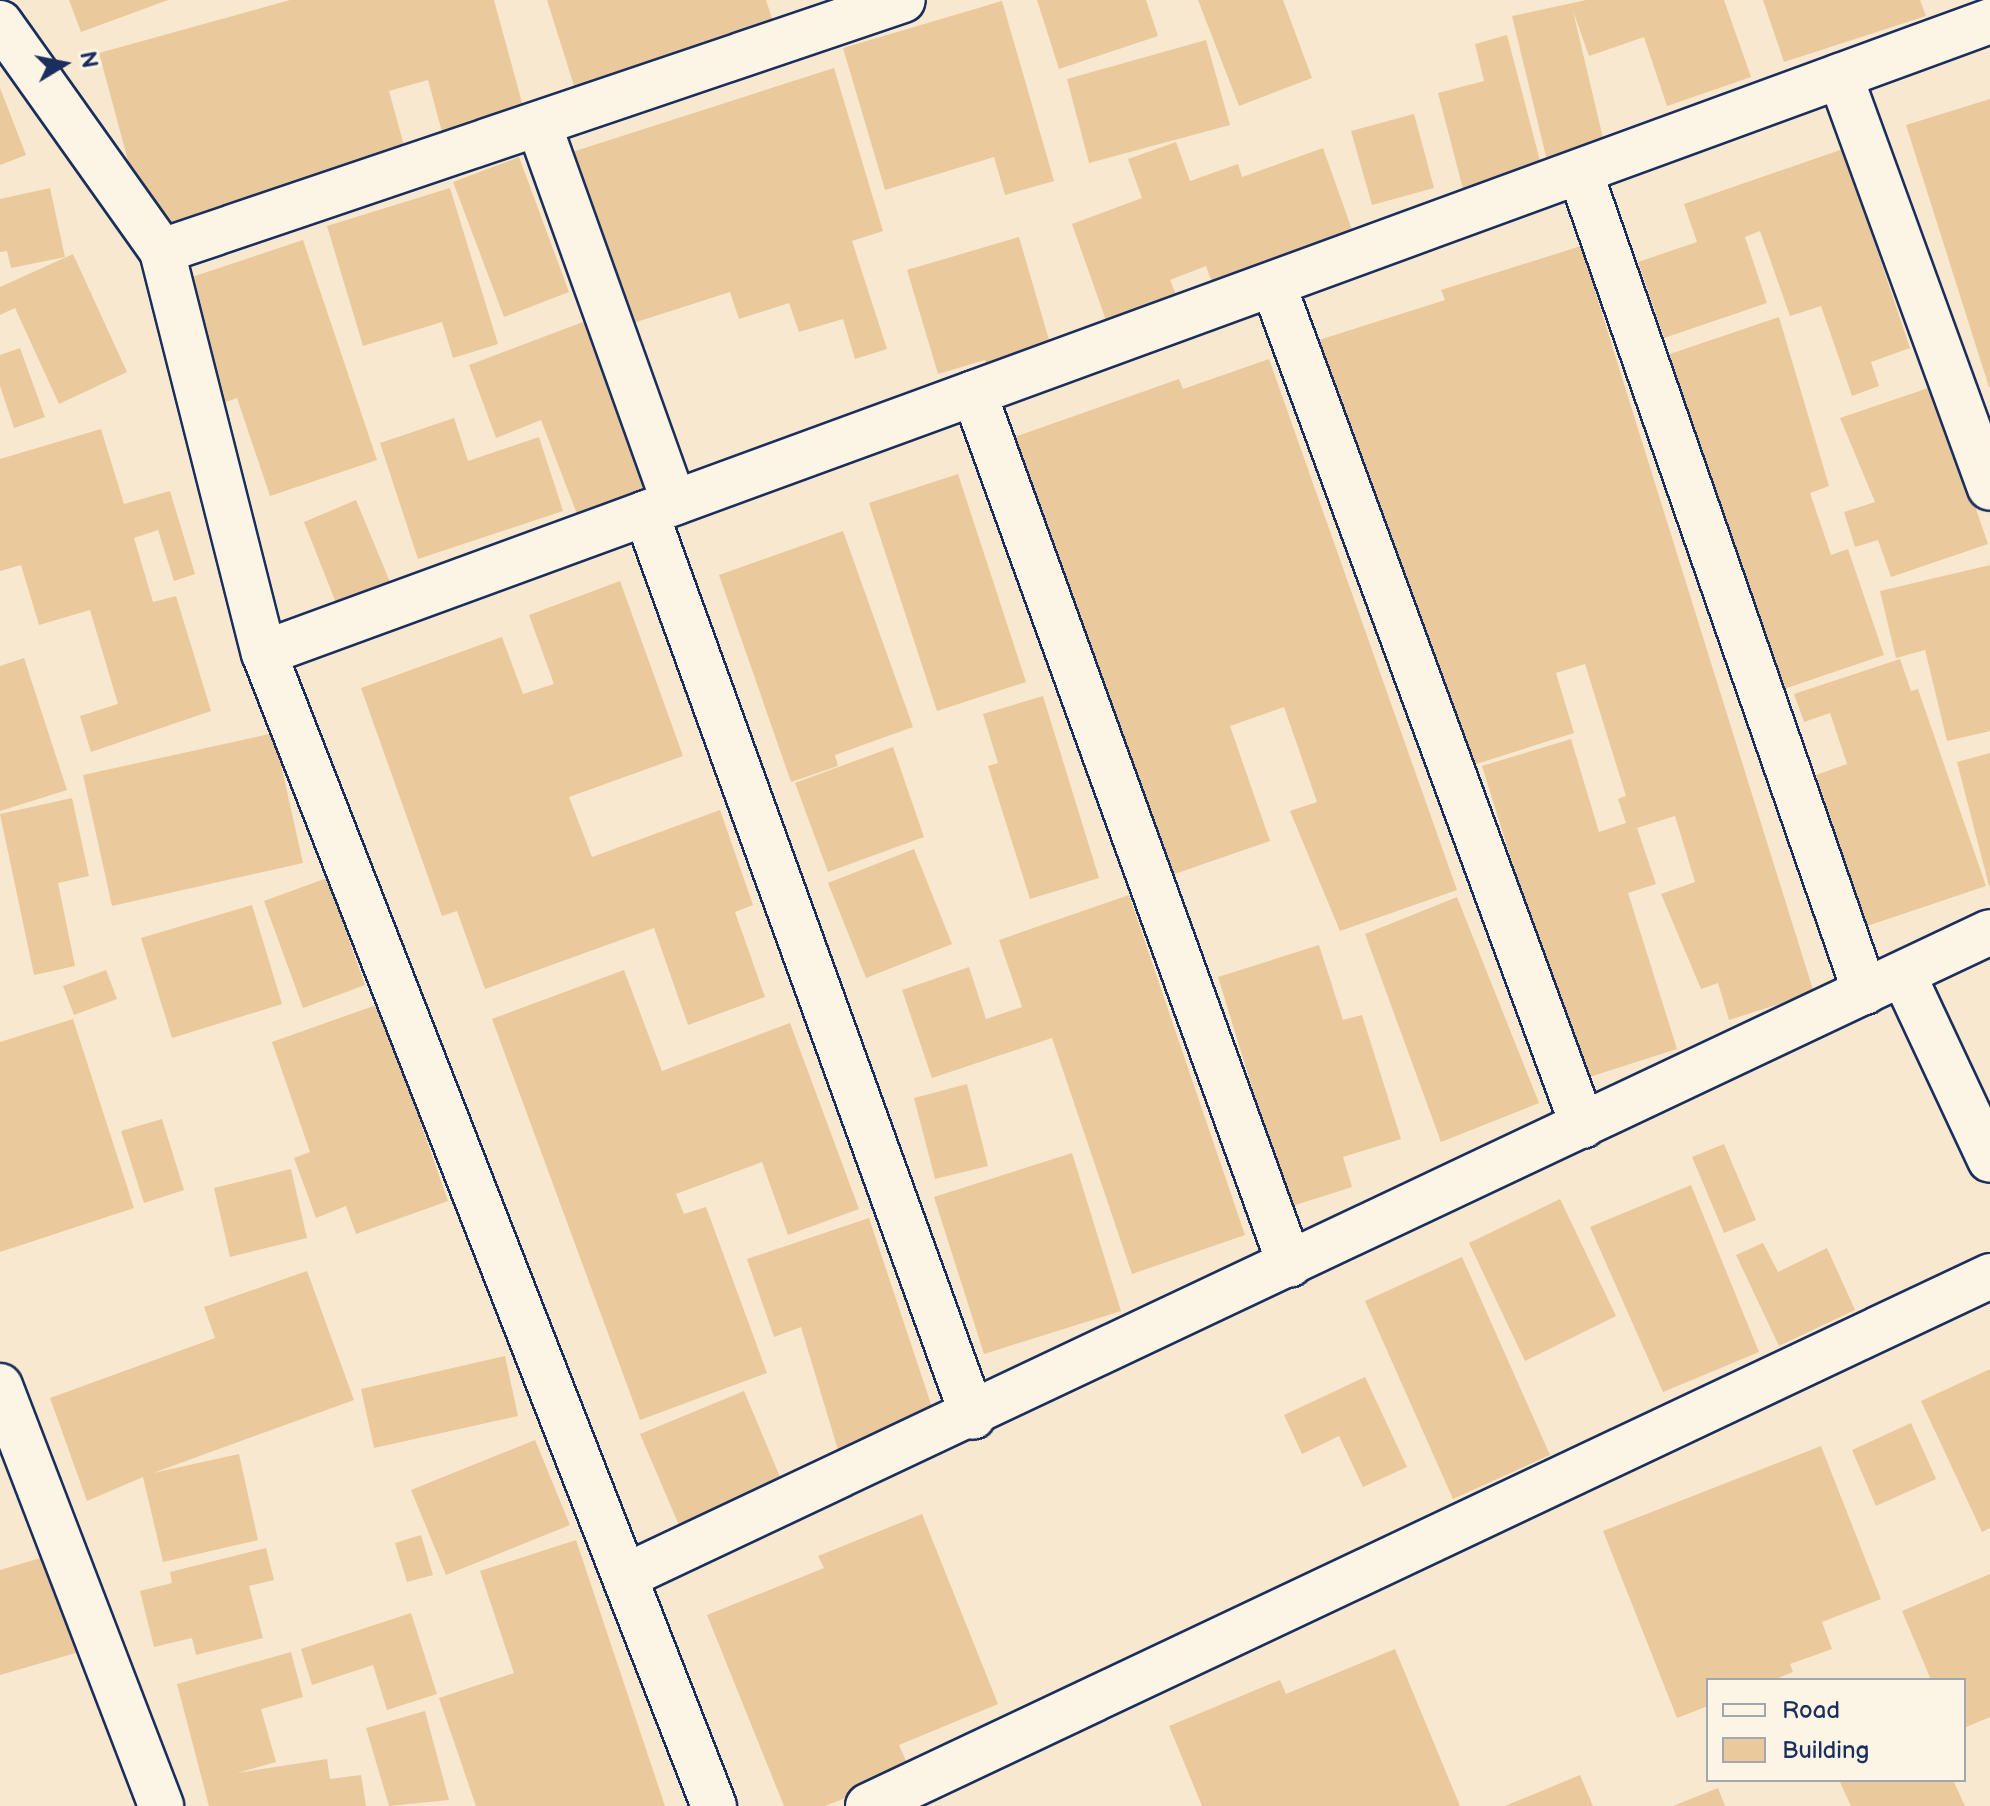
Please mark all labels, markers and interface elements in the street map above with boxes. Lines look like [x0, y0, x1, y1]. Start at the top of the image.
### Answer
north arrow [24, 24, 104, 104]
text: N [73, 49, 103, 70]
legend [1706, 1678, 1966, 1782]
text: Road [1782, 1696, 1840, 1725]
text: Building [1782, 1736, 1869, 1765]

